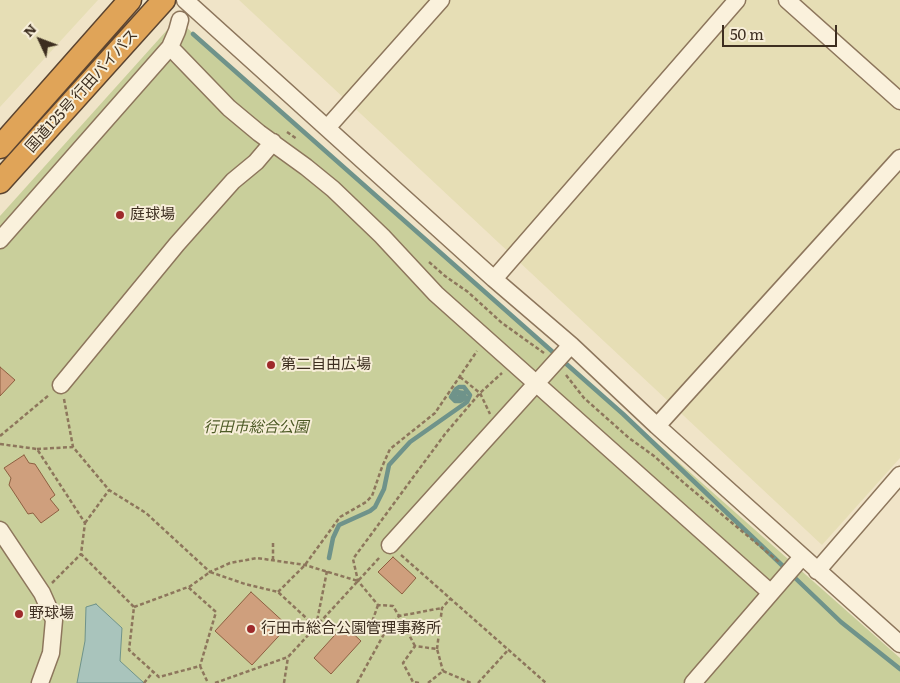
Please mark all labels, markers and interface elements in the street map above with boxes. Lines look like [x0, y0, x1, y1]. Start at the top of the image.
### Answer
north arrow [15, 15, 65, 65]
scale bar [725, 15, 840, 47]
text: N [18, 19, 40, 41]
text: 50 m [730, 22, 764, 45]
street label: 国道125号 行田バイパス [22, 26, 142, 156]
place label: 庭球場 [130, 206, 175, 224]
marker: 庭球場 [114, 209, 126, 221]
place label: 第二自由広場 [281, 356, 371, 374]
marker: 第二自由広場 [265, 359, 277, 371]
park label: 行田市総合公園 [204, 419, 308, 437]
place label: 野球場 [29, 605, 74, 623]
marker: 野球場 [13, 608, 25, 620]
place label: 行田市総合公園管理事務所 [261, 620, 441, 638]
marker: 行田市総合公園管理事務所 [245, 623, 257, 635]

